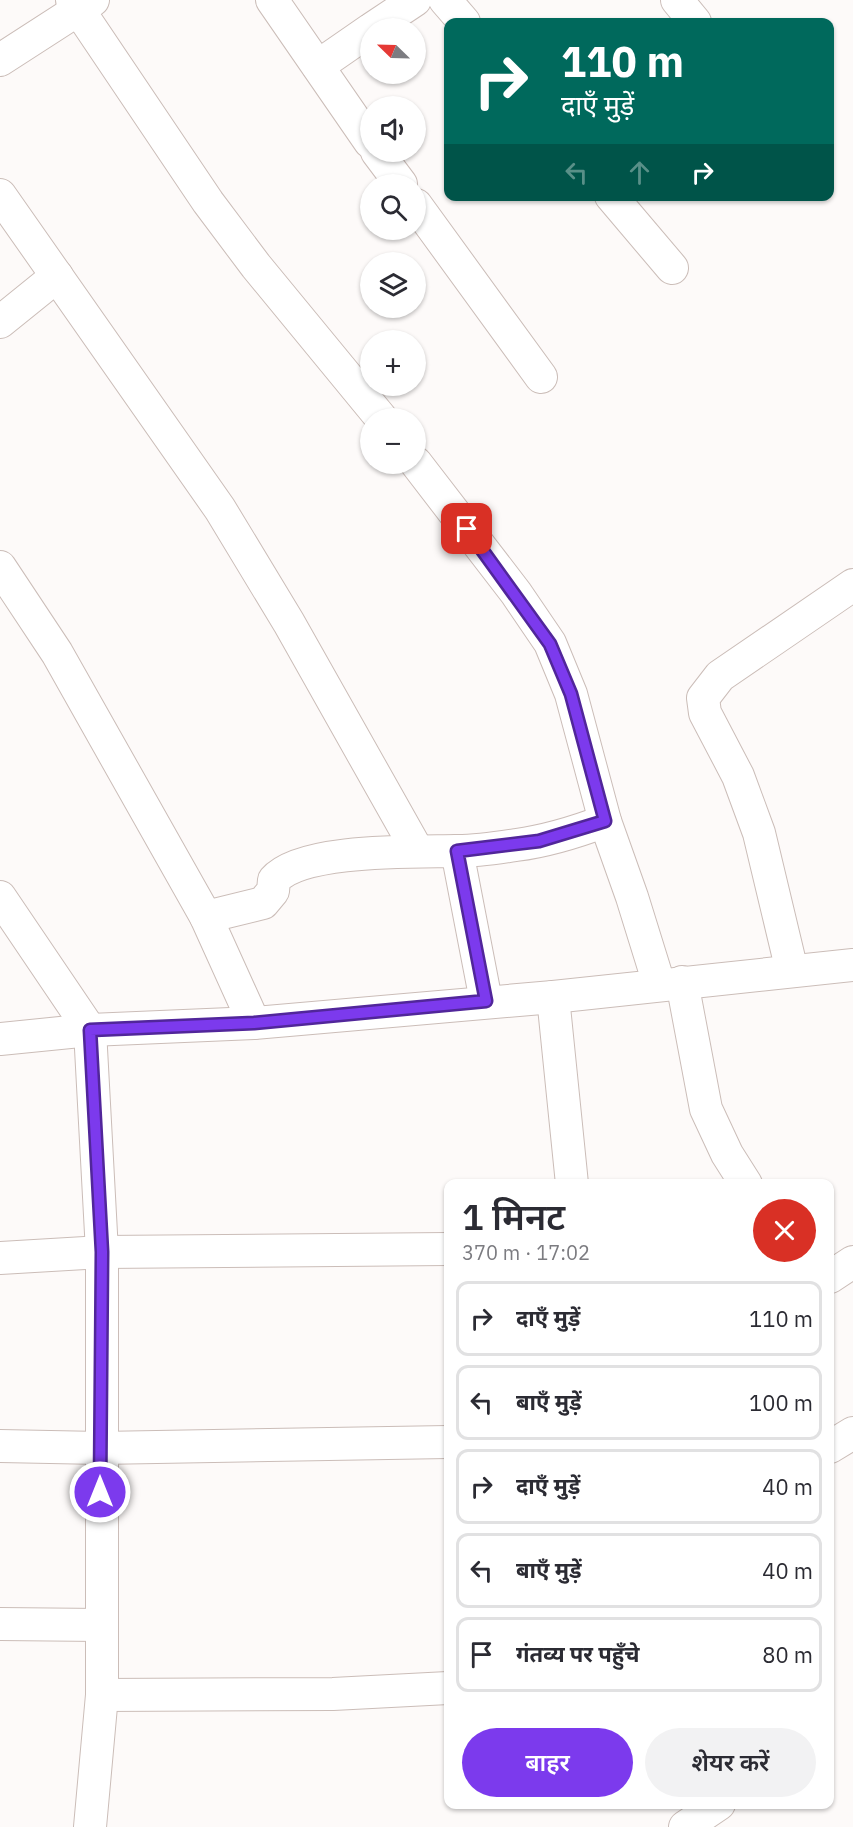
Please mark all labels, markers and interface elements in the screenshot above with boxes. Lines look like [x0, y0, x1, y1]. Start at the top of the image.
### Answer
north arrow [360, 18, 426, 84]
map controls [360, 18, 426, 474]
text: 110 m [561, 34, 684, 89]
icon: right [462, 42, 540, 120]
text: दाएँ मुड़ें [561, 87, 634, 122]
button: sound [360, 96, 426, 162]
icon: left [560, 156, 593, 189]
icon: ahead [623, 156, 656, 189]
icon: right [686, 156, 719, 189]
button: search [360, 174, 426, 240]
button: layers [360, 252, 426, 318]
button: + [360, 330, 426, 396]
button: − [360, 408, 426, 474]
pin [441, 503, 492, 554]
icon: arrive [450, 512, 483, 545]
text: 1 मिनट [462, 1193, 565, 1240]
button: close [753, 1199, 816, 1262]
text: 370 m · 17:02 [462, 1239, 590, 1266]
icon: right [465, 1302, 498, 1335]
text: दाएँ मुड़ें [516, 1303, 580, 1332]
text: 110 m [749, 1304, 813, 1333]
icon: left [465, 1386, 498, 1419]
text: बाएँ मुड़ें [516, 1387, 582, 1416]
text: 100 m [749, 1388, 813, 1417]
position arrow [68, 1460, 132, 1524]
icon: right [465, 1470, 498, 1503]
text: दाएँ मुड़ें [516, 1471, 580, 1500]
text: 40 m [762, 1472, 813, 1501]
icon: left [465, 1554, 498, 1587]
text: बाएँ मुड़ें [516, 1555, 582, 1584]
text: 40 m [762, 1556, 813, 1585]
icon: arrive [465, 1638, 498, 1671]
text: गंतव्य पर पहुँचे [516, 1639, 640, 1668]
text: 80 m [762, 1640, 813, 1669]
button: बाहर [462, 1728, 633, 1797]
button: शेयर करें [645, 1728, 816, 1797]

